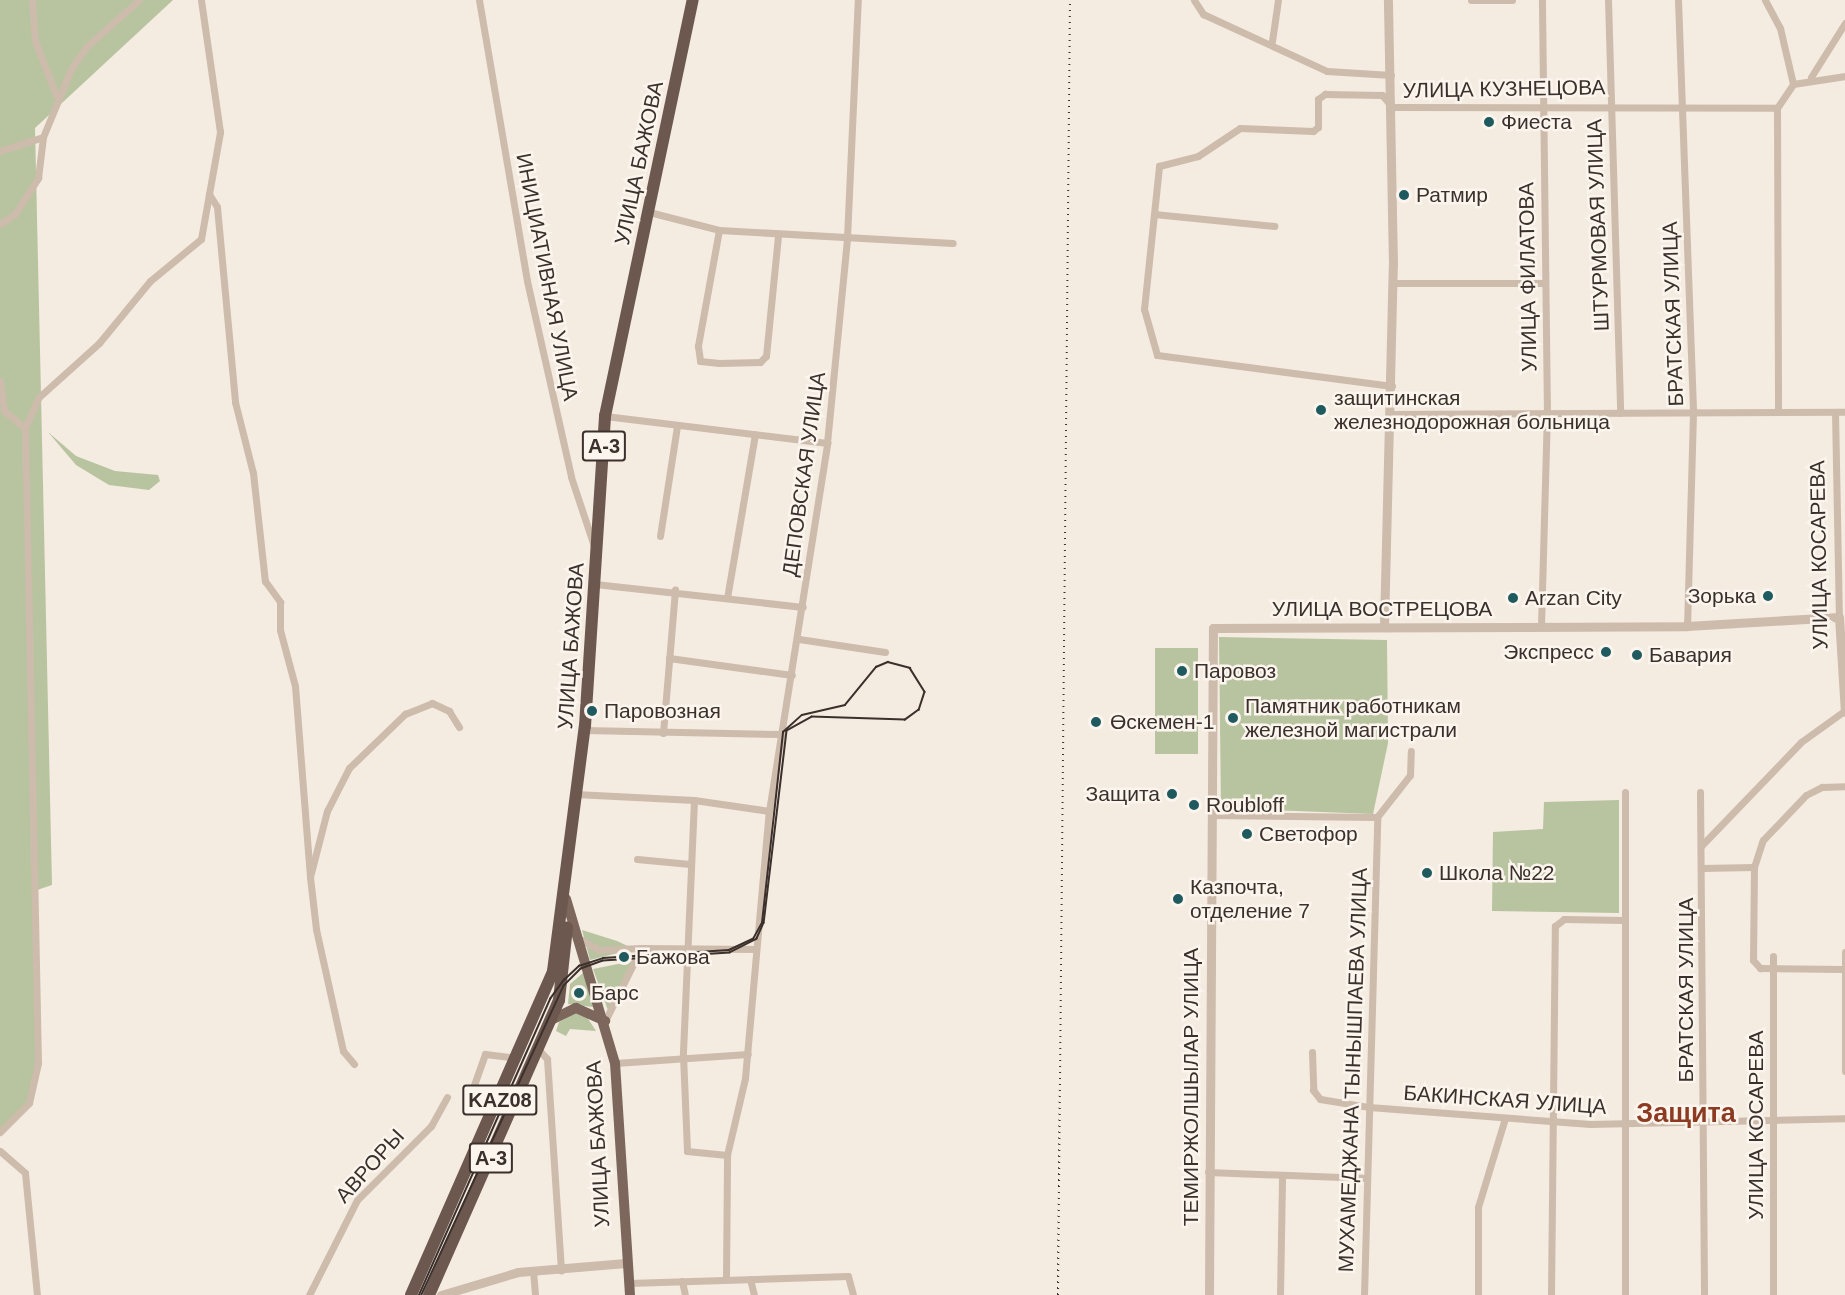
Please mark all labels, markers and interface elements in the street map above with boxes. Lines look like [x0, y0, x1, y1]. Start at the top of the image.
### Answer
street label: УЛИЦА КУЗНЕЦОВА [1402, 75, 1606, 103]
street label: УЛИЦА БАЖОВА [609, 79, 669, 247]
place label: Фиеста [1501, 109, 1572, 135]
marker: Фиеста [1482, 115, 1496, 129]
street label: ШТУРМОВАЯ УЛИЦА [1582, 118, 1614, 332]
street label: ИНИЦИАТИВНАЯ УЛИЦА [511, 151, 583, 403]
place label: Ратмир [1416, 182, 1488, 208]
street label: УЛИЦА ФИЛАТОВА [1514, 182, 1542, 372]
marker: Ратмир [1397, 188, 1411, 202]
street label: БРАТСКАЯ УЛИЦА [1657, 221, 1689, 407]
street label: ДЕПОВСКАЯ УЛИЦА [777, 370, 831, 578]
place label: защитинская железнодорожная больница [1334, 385, 1610, 435]
marker: защитинская железнодорожная больница [1312, 401, 1330, 419]
road number: A-3 [582, 429, 626, 463]
street label: УЛИЦА КОСАРЕВА [1805, 460, 1833, 650]
street label: УЛИЦА БАЖОВА [553, 562, 589, 730]
place label: Зорька [1688, 583, 1756, 609]
place label: Arzan City [1525, 585, 1622, 611]
marker: Зорька [1761, 589, 1775, 603]
marker: Arzan City [1506, 591, 1520, 605]
street label: УЛИЦА ВОСТРЕЦОВА [1272, 596, 1492, 622]
place label: Экспресс [1503, 639, 1594, 665]
place label: Бавария [1649, 642, 1732, 668]
marker: Экспресс [1599, 645, 1613, 659]
marker: Бавария [1630, 648, 1644, 662]
place label: Паровоз [1194, 658, 1276, 684]
marker: Паровоз [1175, 664, 1189, 678]
place label: Памятник работникам железной магистрали [1245, 693, 1461, 743]
place label: Паровозная [604, 698, 721, 724]
marker: Паровозная [585, 704, 599, 718]
place label: Өскемен-1 [1110, 709, 1214, 735]
marker: Памятник работникам железной магистрали [1226, 711, 1240, 725]
marker: Өскемен-1 [1087, 713, 1105, 731]
place label: Защита [1086, 781, 1160, 807]
marker: Защита [1165, 787, 1179, 801]
place label: Roubloff [1206, 792, 1284, 818]
marker: Roubloff [1187, 798, 1201, 812]
place label: Светофор [1259, 821, 1358, 847]
marker: Светофор [1240, 827, 1254, 841]
place label: Школа №22 [1439, 860, 1555, 886]
marker: Школа №22 [1420, 866, 1434, 880]
street label: МУХАМЕДЖАНА ТЫНЫШПАЕВА УЛИЦА [1333, 867, 1373, 1273]
place label: Казпочта, отделение 7 [1190, 874, 1310, 924]
marker: Казпочта, отделение 7 [1171, 892, 1185, 906]
street label: БРАТСКАЯ УЛИЦА [1673, 897, 1699, 1083]
place label: Бажова [636, 944, 710, 970]
street label: ТЕМИРЖОЛШЫЛАР УЛИЦА [1178, 948, 1204, 1226]
marker: Бажова [617, 950, 631, 964]
place label: Барс [591, 980, 639, 1006]
marker: Барс [572, 986, 586, 1000]
street label: УЛИЦА КОСАРЕВА [1743, 1030, 1769, 1220]
street label: УЛИЦА БАЖОВА [581, 1060, 615, 1228]
street label: БАКИНСКАЯ УЛИЦА [1403, 1080, 1607, 1120]
road number: KAZ08 [461, 1083, 539, 1117]
district label: Защита [1636, 1098, 1736, 1130]
street label: АВРОРЫ [330, 1124, 410, 1208]
road number: А-3 [468, 1141, 514, 1175]

